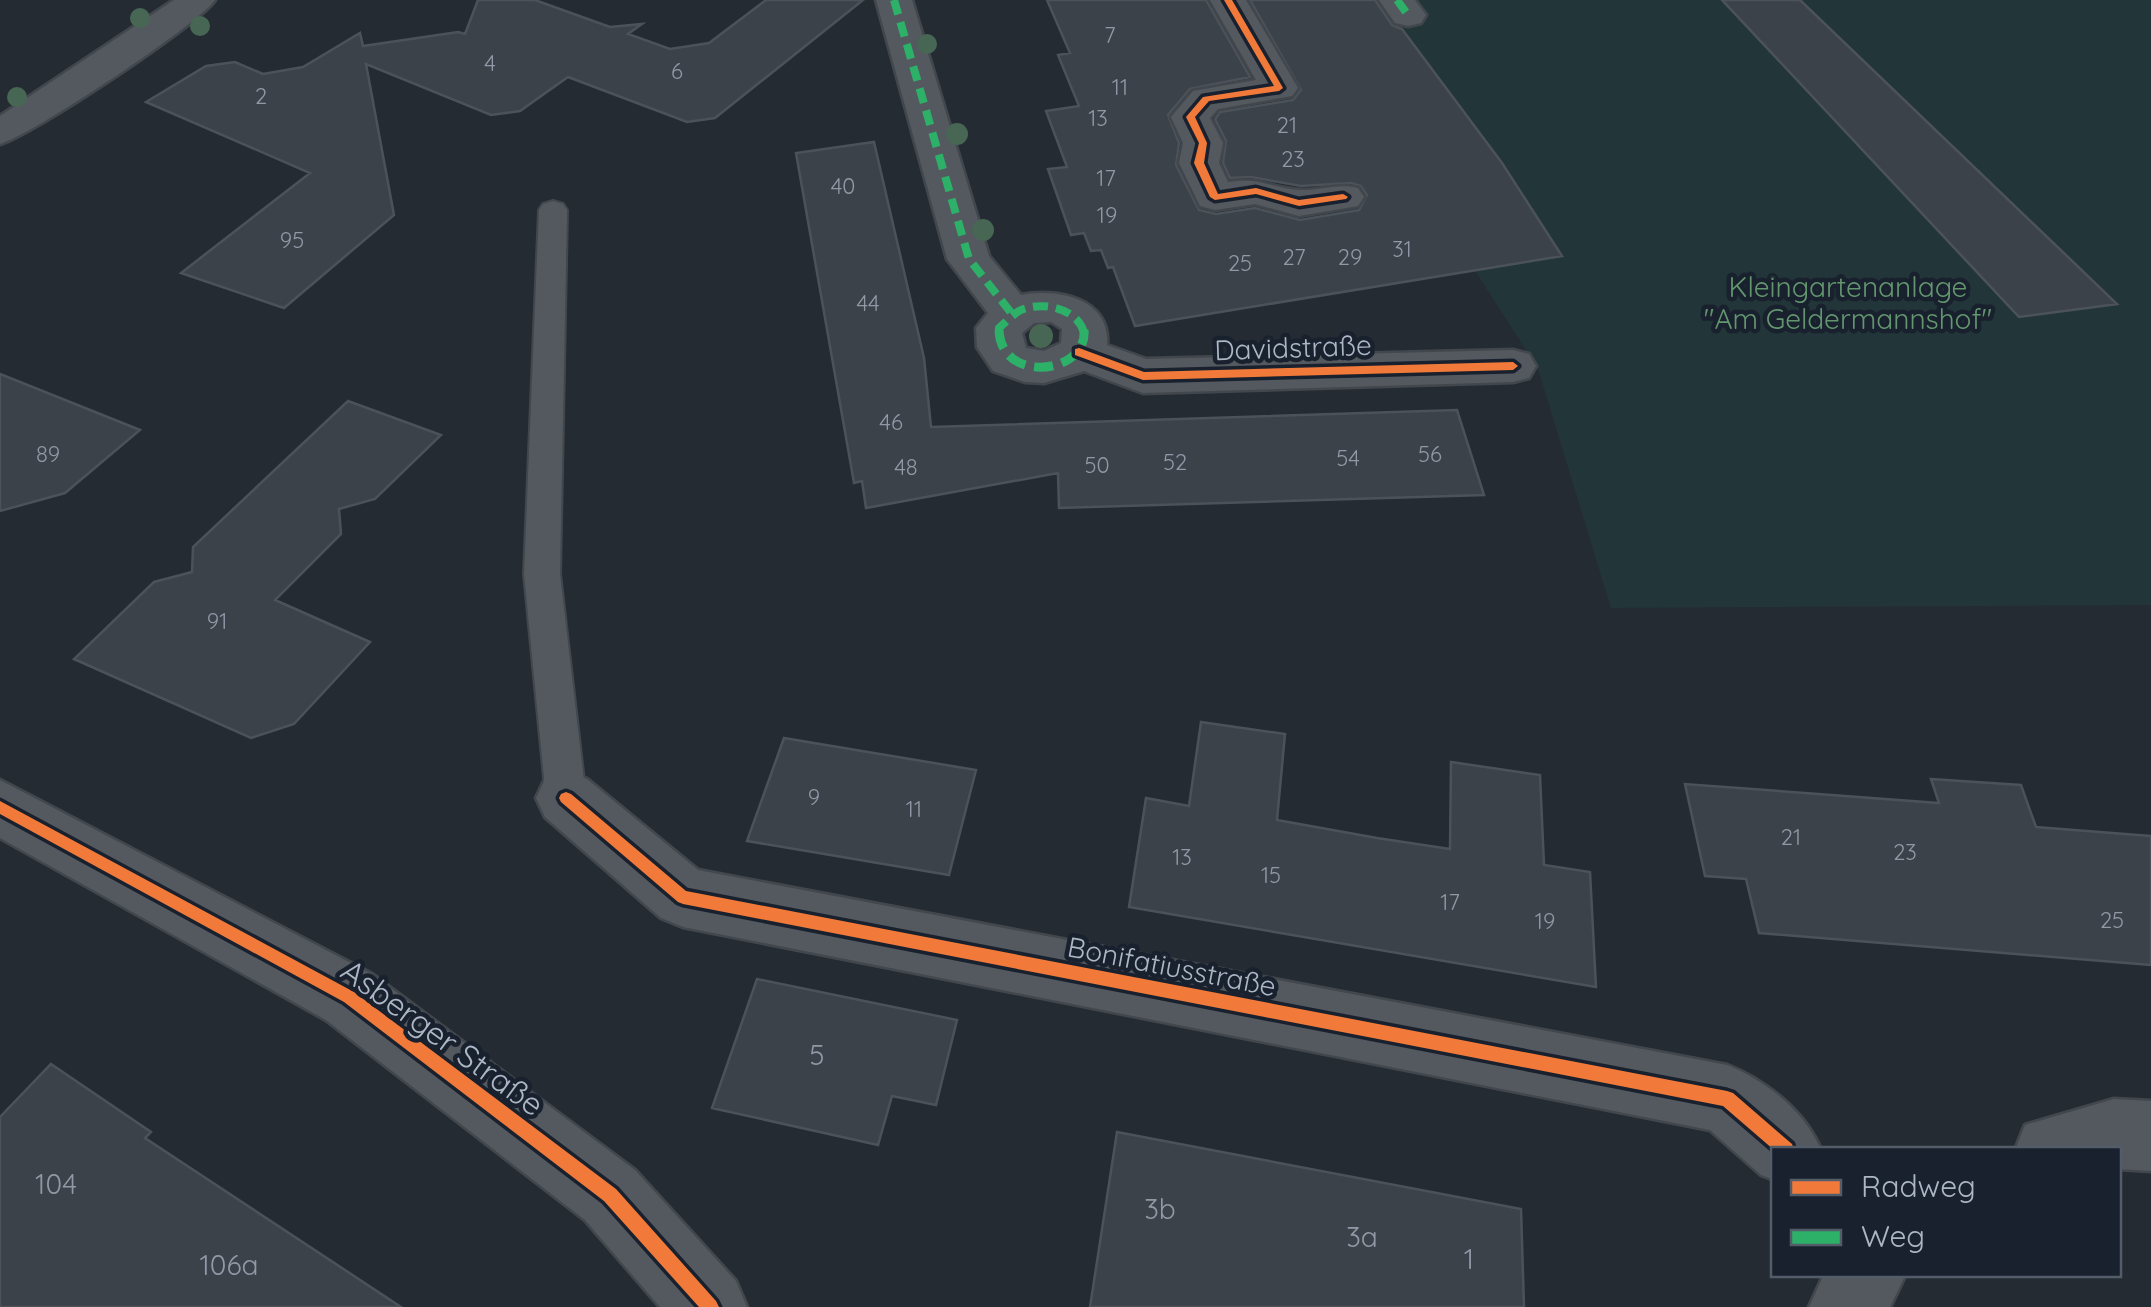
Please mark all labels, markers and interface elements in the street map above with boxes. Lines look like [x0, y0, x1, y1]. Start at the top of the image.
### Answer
house number: 7 [1104, 21, 1116, 49]
house number: 4 [484, 49, 496, 77]
house number: 6 [671, 57, 683, 85]
house number: 11 [1112, 73, 1128, 101]
house number: 2 [255, 82, 267, 110]
house number: 13 [1088, 104, 1108, 132]
house number: 21 [1277, 111, 1297, 139]
house number: 23 [1281, 145, 1305, 173]
house number: 17 [1096, 164, 1116, 192]
house number: 40 [831, 172, 855, 200]
house number: 19 [1097, 201, 1117, 229]
house number: 95 [280, 226, 304, 254]
house number: 31 [1392, 235, 1412, 263]
house number: 27 [1282, 243, 1306, 271]
house number: 29 [1338, 243, 1362, 271]
house number: 25 [1228, 249, 1252, 277]
park label: Kleingartenanlage "Am Geldermannshof" [1704, 269, 1992, 336]
house number: 44 [856, 289, 880, 317]
street label: Davidstraße [1214, 327, 1372, 367]
house number: 46 [879, 408, 903, 436]
house number: 89 [36, 440, 60, 468]
house number: 56 [1418, 440, 1442, 468]
house number: 54 [1336, 444, 1360, 472]
house number: 52 [1163, 448, 1187, 476]
house number: 50 [1084, 451, 1110, 479]
house number: 48 [894, 453, 918, 481]
house number: 91 [207, 607, 227, 635]
house number: 9 [808, 783, 820, 811]
house number: 11 [906, 795, 922, 823]
house number: 21 [1781, 823, 1801, 851]
house number: 23 [1893, 838, 1917, 866]
house number: 13 [1172, 843, 1192, 871]
house number: 15 [1261, 861, 1281, 889]
house number: 17 [1440, 888, 1460, 916]
house number: 25 [2100, 906, 2124, 934]
house number: 19 [1535, 907, 1555, 935]
street label: Bonifatiusstraße [1065, 929, 1279, 1003]
street label: Asberger Straße [334, 950, 552, 1124]
house number: 5 [809, 1037, 825, 1072]
legend [1771, 1147, 2121, 1277]
house number: 104 [35, 1166, 77, 1201]
text: Radweg [1861, 1167, 1976, 1205]
house number: 3b [1144, 1191, 1176, 1226]
text: Weg [1861, 1217, 1925, 1255]
house number: 3a [1346, 1219, 1378, 1254]
house number: 1 [1464, 1241, 1474, 1276]
house number: 106a [199, 1247, 259, 1282]

